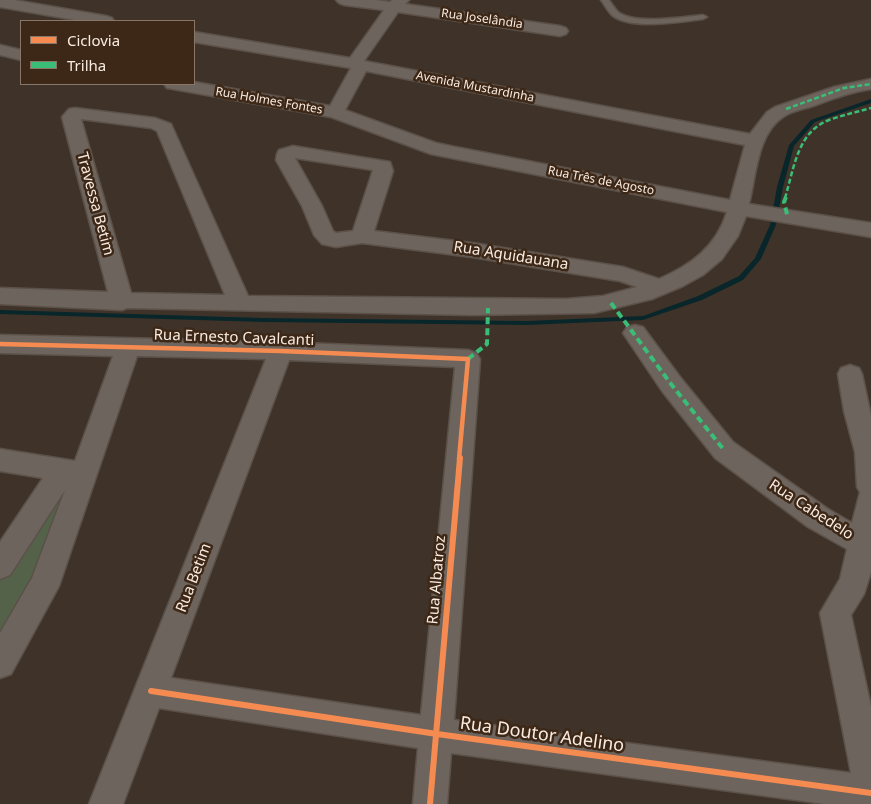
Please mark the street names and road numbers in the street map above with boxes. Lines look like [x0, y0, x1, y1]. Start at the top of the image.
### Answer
street label: Rua Joselândia [440, 6, 524, 32]
street label: Avenida Mustardinha [415, 68, 535, 106]
street label: Rua Holmes Fontes [214, 84, 324, 118]
street label: Travessa Betim [73, 150, 117, 258]
street label: Rua Três de Agosto [547, 164, 655, 198]
street label: Rua Aquidauana [452, 238, 570, 274]
street label: Rua Ernesto Cavalcanti [153, 326, 315, 350]
street label: Rua Cabedelo [765, 476, 857, 544]
street label: Rua Albatroz [424, 535, 450, 625]
street label: Rua Betim [173, 541, 215, 615]
street label: Rua Doutor Adelino [458, 713, 626, 757]

